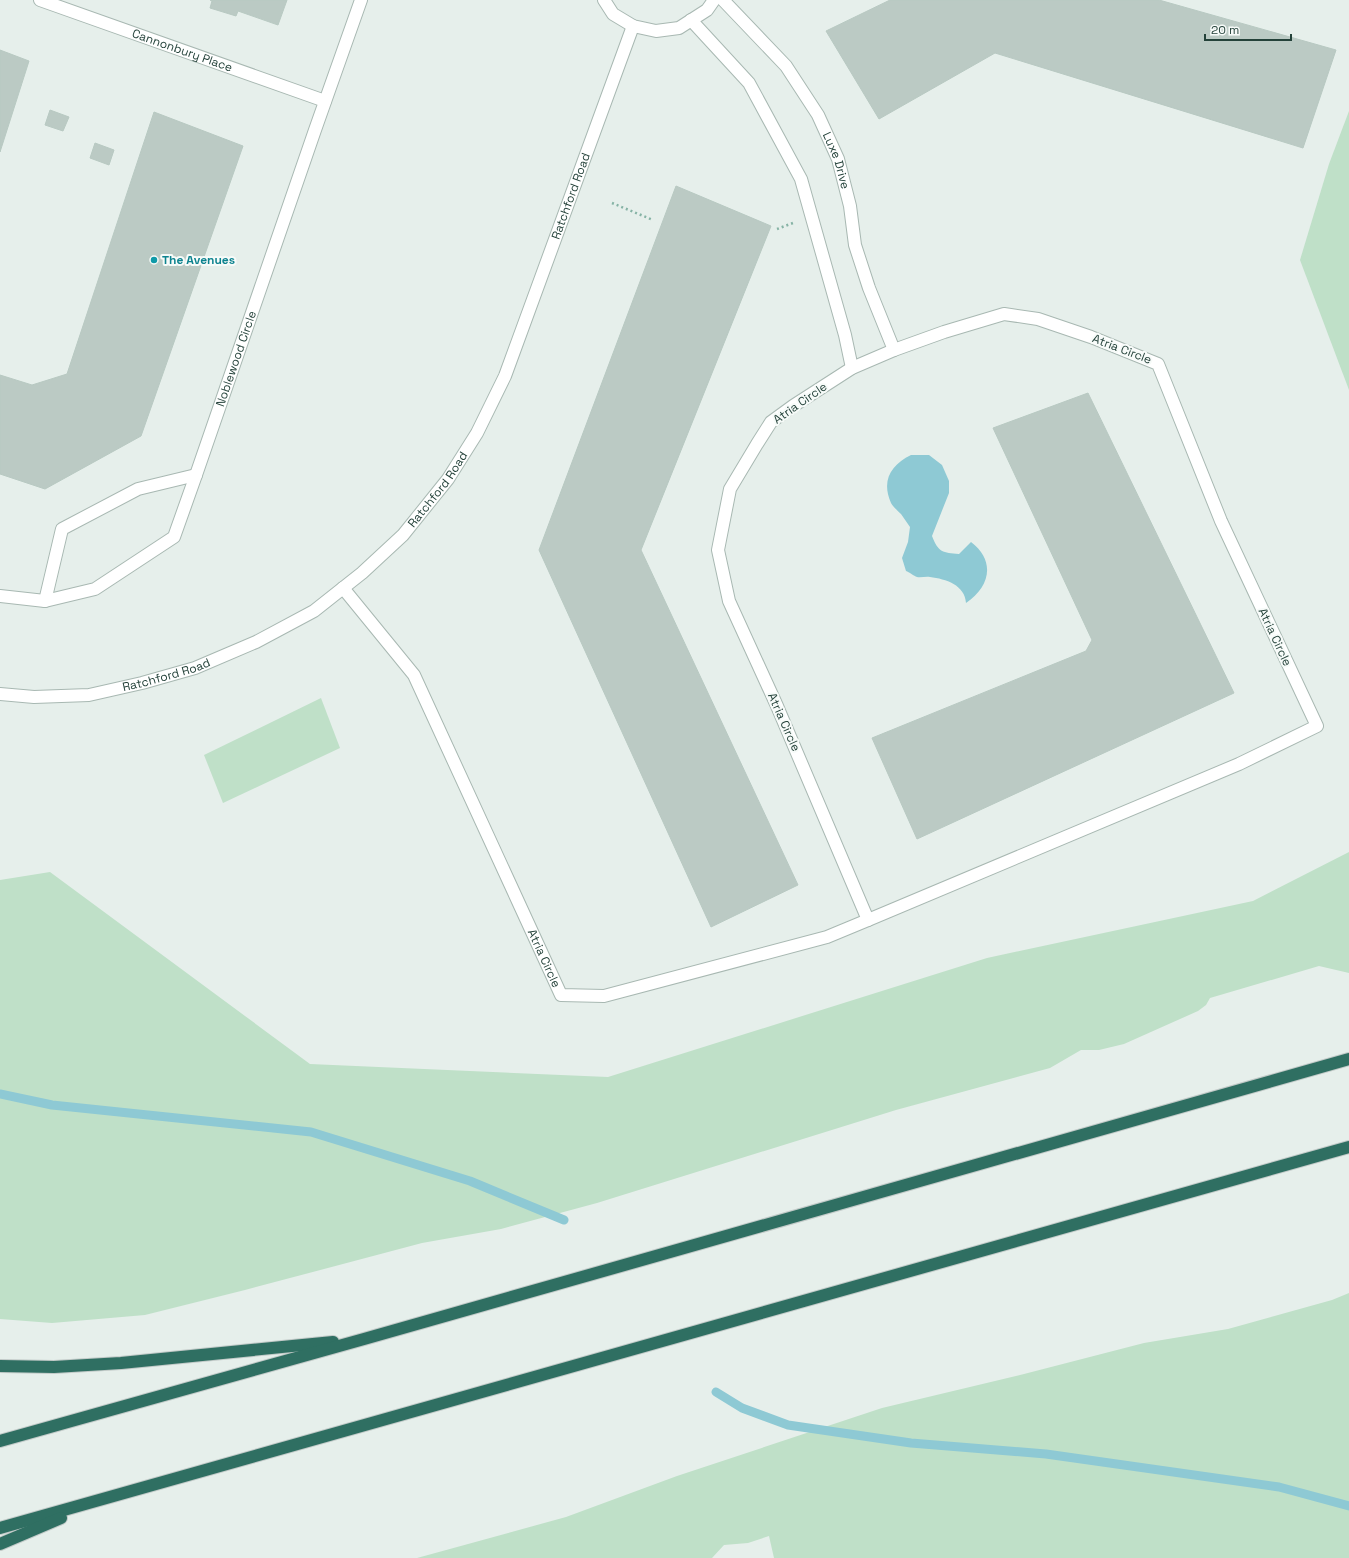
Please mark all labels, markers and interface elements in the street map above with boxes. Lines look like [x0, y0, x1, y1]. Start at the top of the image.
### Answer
scale bar [1205, 16, 1291, 42]
text: 20 m [1211, 22, 1239, 38]
street label: Cannonbury Place [130, 25, 235, 76]
street label: Luxe Drive [819, 129, 853, 191]
street label: Ratchford Road [548, 151, 594, 242]
place label: The Avenues [162, 252, 235, 268]
marker: The Avenues [149, 255, 159, 265]
street label: Noblewood Circle [212, 309, 260, 409]
street label: Atria Circle [1090, 330, 1154, 368]
street label: Atria Circle [770, 379, 830, 427]
street label: Ratchford Road [404, 449, 471, 531]
street label: Atria Circle [1255, 605, 1295, 669]
street label: Ratchford Road [121, 654, 213, 695]
street label: Atria Circle [764, 690, 804, 754]
street label: Atria Circle [524, 926, 564, 990]

